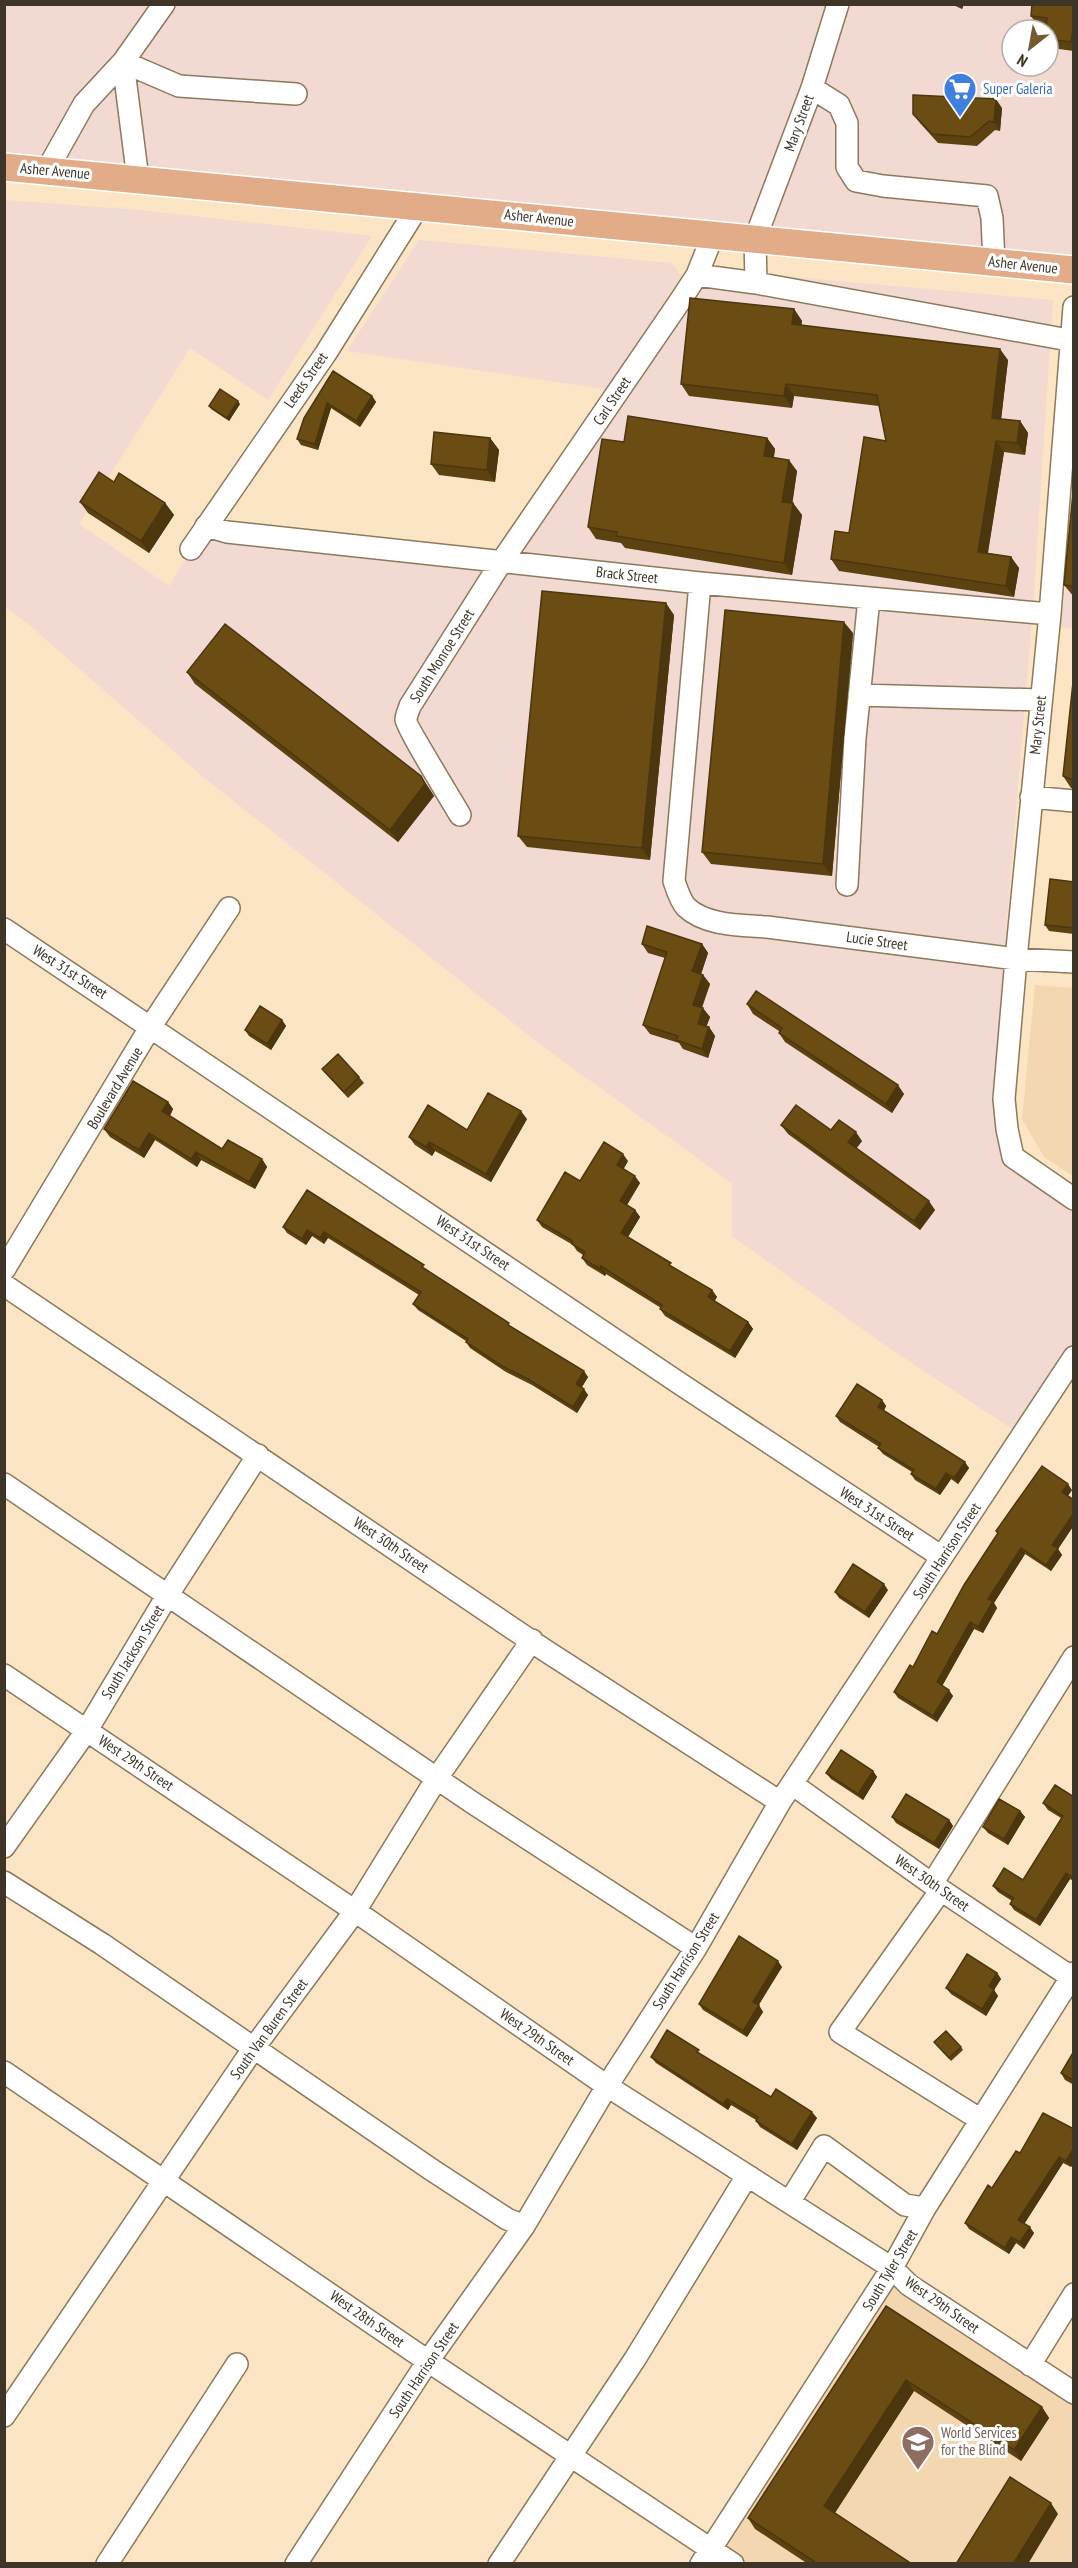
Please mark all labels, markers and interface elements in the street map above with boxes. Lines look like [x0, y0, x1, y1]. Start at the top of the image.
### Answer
north arrow [1000, 18, 1060, 78]
text: N [1013, 50, 1031, 72]
supermarket icon: Super Galeria [942, 71, 978, 118]
place label: Super Galeria [983, 79, 1052, 98]
street label: Mary Street [779, 92, 818, 154]
street label: Asher Avenue [19, 158, 91, 183]
street label: Asher Avenue [503, 204, 575, 231]
street label: Asher Avenue [987, 251, 1059, 278]
street label: Leeds Street [280, 348, 332, 411]
street label: Carl Street [588, 373, 635, 429]
street label: Brack Street [595, 562, 659, 587]
street label: South Monroe Street [405, 605, 478, 706]
street label: Mary Street [1025, 695, 1050, 755]
street label: Lucie Street [845, 927, 909, 954]
street label: West 31st Street [29, 940, 111, 1003]
street label: Boulevard Avenue [83, 1043, 147, 1132]
street label: West 31st Street [433, 1211, 514, 1274]
street label: West 31st Street [836, 1482, 918, 1545]
street label: South Harrison Street [908, 1499, 985, 1603]
street label: West 30th Street [350, 1513, 432, 1577]
street label: South Jackson Street [97, 1601, 168, 1702]
street label: West 29th Street [95, 1731, 177, 1795]
street label: West 30th Street [891, 1850, 973, 1915]
street label: South Harrison Street [648, 1909, 723, 2013]
street label: South Van Buren Street [226, 1975, 311, 2083]
street label: West 29th Street [496, 2004, 578, 2069]
street label: South Tyler Street [858, 2226, 921, 2314]
street label: West 29th Street [901, 2272, 983, 2337]
street label: West 28th Street [326, 2286, 408, 2351]
street label: South Harrison Street [385, 2318, 463, 2421]
place label: World Services for the Blind [941, 2423, 1016, 2459]
school or university icon: World Services for the Blind [900, 2424, 936, 2471]

